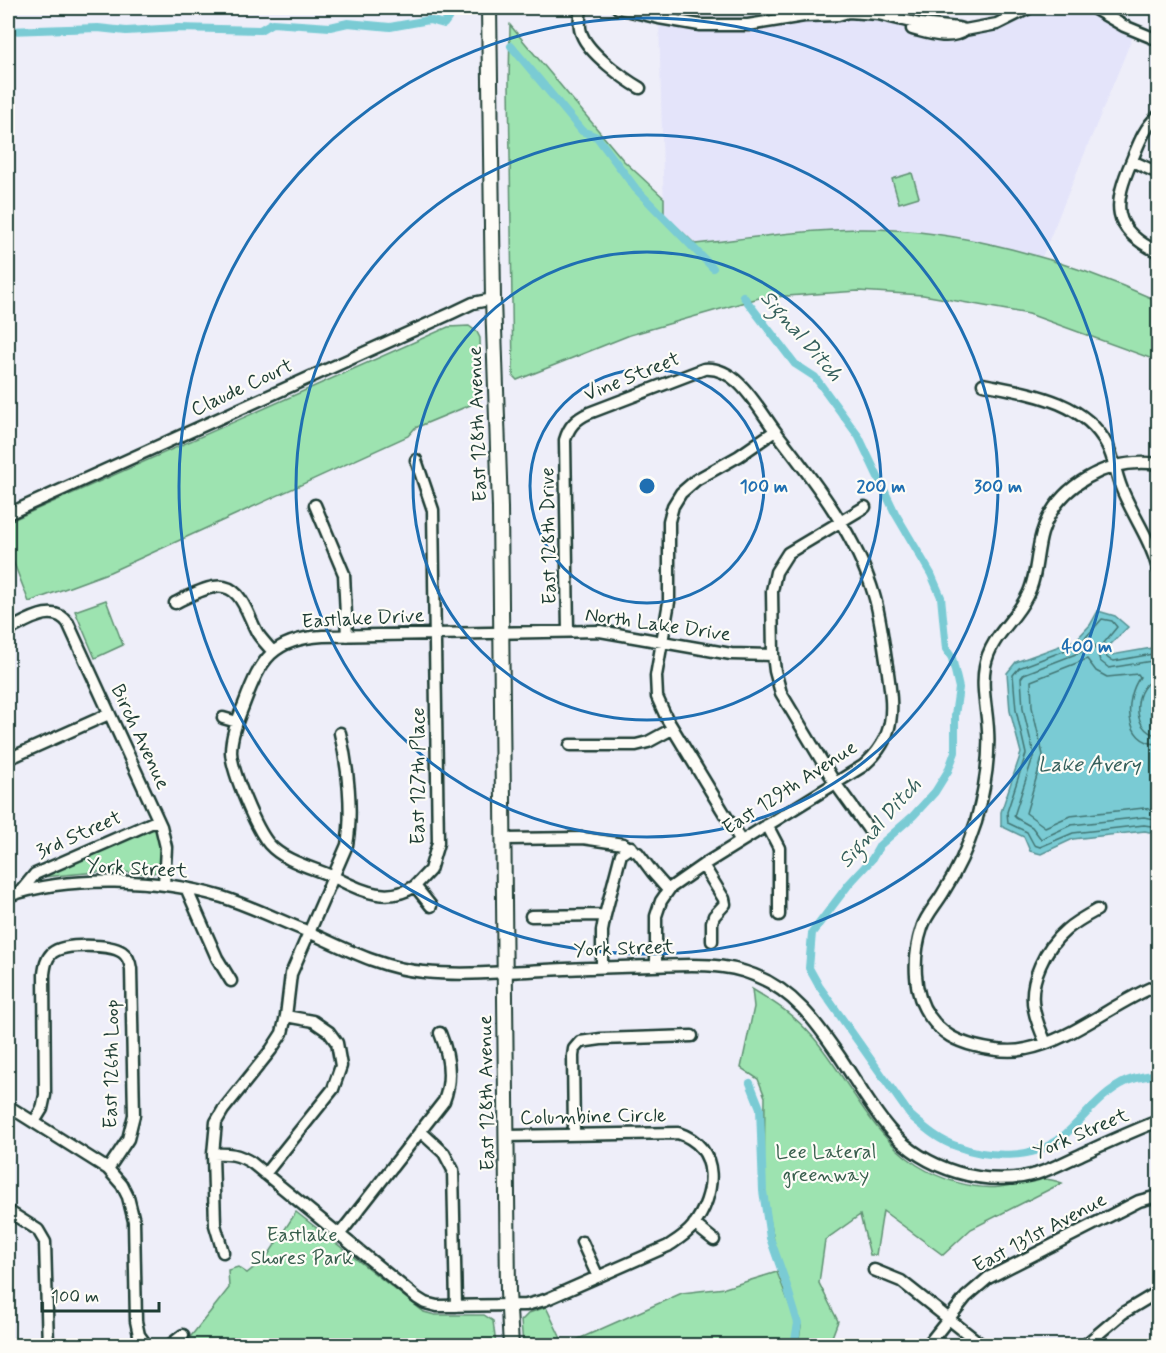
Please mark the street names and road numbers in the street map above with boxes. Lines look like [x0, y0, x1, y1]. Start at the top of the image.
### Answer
street label: East 128th Avenue [462, 345, 494, 502]
street label: Vine Street [580, 345, 684, 409]
street label: Claude Court [187, 353, 297, 423]
street label: East 128th Drive [534, 467, 564, 605]
street label: North Lake Drive [583, 601, 733, 649]
street label: Eastlake Drive [301, 602, 425, 636]
street label: Birch Avenue [104, 680, 176, 794]
street label: East 127th Place [405, 707, 432, 845]
street label: East 129th Avenue [717, 734, 863, 842]
street label: 3rd Street [32, 804, 126, 866]
street label: York Street [86, 853, 188, 885]
street label: York Street [573, 934, 675, 964]
street label: East 126th Loop [97, 999, 127, 1129]
street label: East 128th Avenue [472, 1015, 502, 1171]
street label: Columbine Circle [520, 1102, 666, 1132]
street label: York Street [1029, 1102, 1133, 1166]
street label: East 131st Avenue [968, 1186, 1112, 1280]

